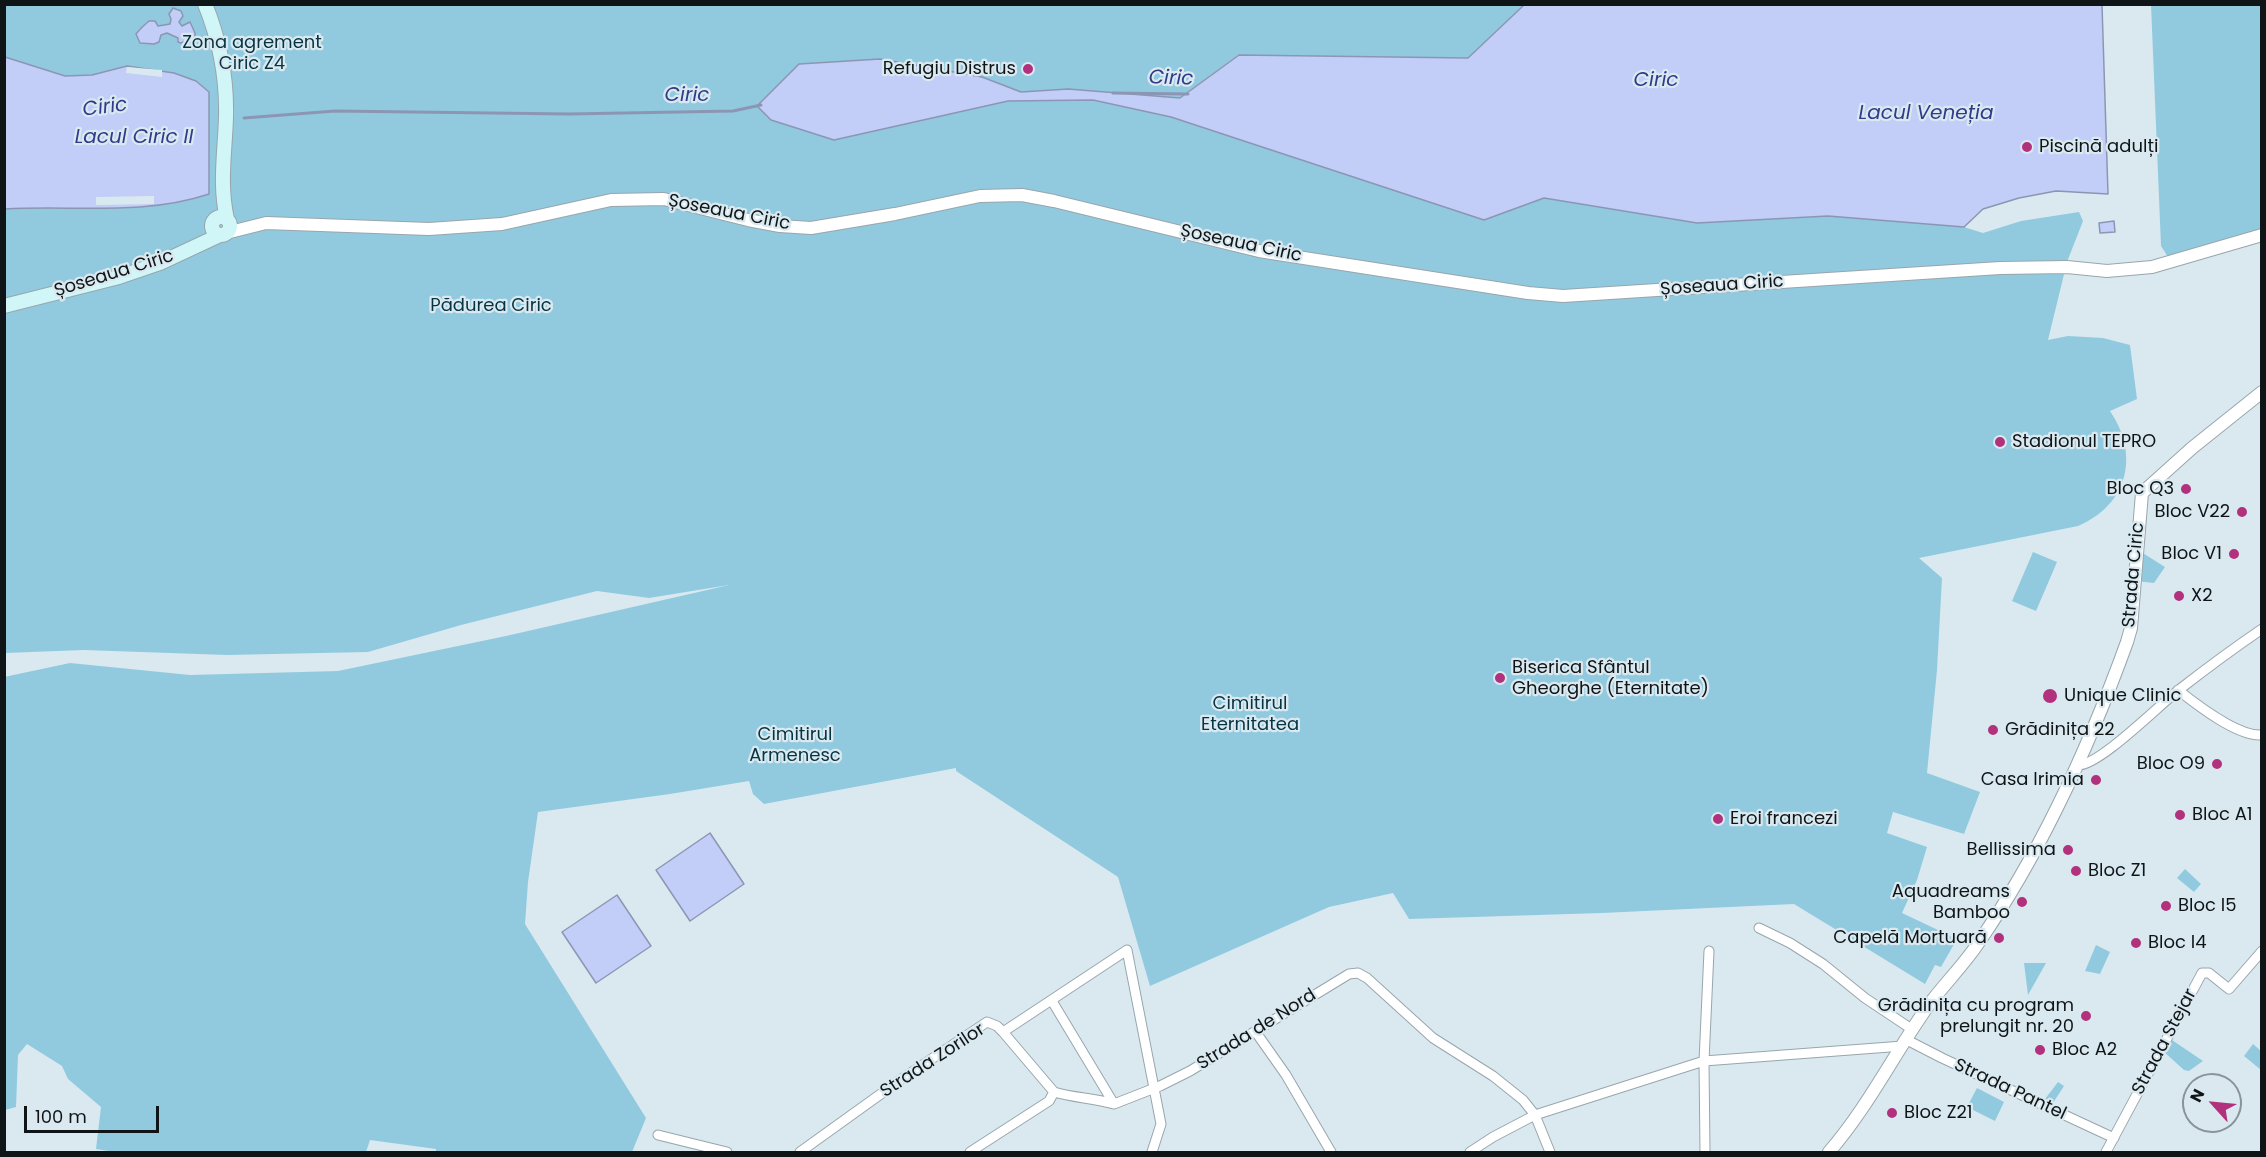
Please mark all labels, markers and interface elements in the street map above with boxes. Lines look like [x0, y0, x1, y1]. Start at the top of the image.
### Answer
park label: Zona agrement Ciric Z4 [182, 32, 322, 74]
place label: Refugiu Distrus [883, 58, 1016, 80]
marker: Refugiu Distrus [1021, 62, 1035, 76]
water label: Ciric [1148, 66, 1194, 92]
water label: Ciric [1634, 69, 1678, 93]
water label: Ciric [665, 84, 709, 108]
water label: Ciric [81, 93, 129, 123]
water label: Lacul Veneția [1859, 102, 1993, 126]
water label: Lacul Ciric II [75, 126, 193, 150]
place label: Piscină adulți [2039, 136, 2158, 158]
marker: Piscină adulți [2020, 140, 2034, 154]
street label: Șoseaua Ciric [666, 191, 792, 235]
street label: Șoseaua Ciric [1178, 221, 1304, 267]
street label: Șoseaua Ciric [52, 246, 176, 302]
street label: Șoseaua Ciric [1660, 271, 1784, 301]
park label: Pădurea Ciric [430, 295, 552, 317]
place label: Stadionul TEPRO [2012, 431, 2156, 453]
marker: Stadionul TEPRO [1993, 435, 2007, 449]
place label: Bloc Q3 [2107, 478, 2174, 500]
marker: Bloc Q3 [2179, 482, 2193, 496]
place label: Bloc V22 [2154, 501, 2230, 523]
marker: Bloc V22 [2235, 505, 2249, 519]
street label: Strada Ciric [2119, 521, 2149, 629]
place label: Bloc V1 [2161, 543, 2222, 565]
marker: Bloc V1 [2227, 547, 2241, 561]
place label: X2 [2191, 585, 2213, 607]
marker: X2 [2172, 589, 2186, 603]
place label: Biserica Sfântul Gheorghe (Eternitate) [1512, 657, 1709, 700]
marker: Biserica Sfântul Gheorghe (Eternitate) [1493, 671, 1507, 685]
place label: Unique Clinic [2064, 685, 2181, 707]
marker: Unique Clinic [2041, 687, 2059, 705]
park label: Cimitirul Eternitatea [1201, 693, 1299, 736]
place label: Grădinița 22 [2005, 719, 2115, 741]
marker: Grădinița 22 [1986, 723, 2000, 737]
park label: Cimitirul Armenesc [749, 724, 841, 766]
place label: Bloc O9 [2137, 753, 2205, 775]
marker: Bloc O9 [2210, 757, 2224, 771]
place label: Casa Irimia [1981, 769, 2084, 791]
marker: Casa Irimia [2089, 773, 2103, 787]
place label: Bloc A1 [2192, 804, 2253, 826]
place label: Eroi francezi [1730, 808, 1838, 830]
marker: Bloc A1 [2173, 808, 2187, 822]
marker: Eroi francezi [1711, 812, 1725, 826]
place label: Bellissima [1967, 839, 2056, 861]
marker: Bellissima [2061, 843, 2075, 857]
place label: Bloc Z1 [2088, 860, 2146, 882]
marker: Bloc Z1 [2069, 864, 2083, 878]
place label: Aquadreams Bamboo [1892, 881, 2010, 924]
marker: Aquadreams Bamboo [2015, 895, 2029, 909]
place label: Bloc I5 [2178, 895, 2236, 917]
marker: Bloc I5 [2159, 899, 2173, 913]
place label: Capelă Mortuară [1833, 927, 1987, 949]
marker: Capelă Mortuară [1992, 931, 2006, 945]
place label: Bloc I4 [2148, 932, 2206, 954]
marker: Bloc I4 [2129, 936, 2143, 950]
street label: Strada de Nord [1193, 985, 1321, 1075]
street label: Strada Stejar [2128, 985, 2202, 1099]
place label: Grădinița cu program prelungit nr. 20 [1878, 995, 2074, 1038]
marker: Grădinița cu program prelungit nr. 20 [2079, 1009, 2093, 1023]
street label: Strada Zorilor [877, 1019, 989, 1103]
place label: Bloc A2 [2052, 1039, 2117, 1061]
marker: Bloc A2 [2033, 1043, 2047, 1057]
street label: Strada Pantel [1950, 1055, 2070, 1125]
north arrow [2182, 1073, 2242, 1133]
text: N [2184, 1085, 2210, 1106]
scale bar [27, 1094, 162, 1132]
place label: Bloc Z21 [1904, 1102, 1973, 1124]
text: 100 m [35, 1104, 87, 1129]
marker: Bloc Z21 [1885, 1106, 1899, 1120]

